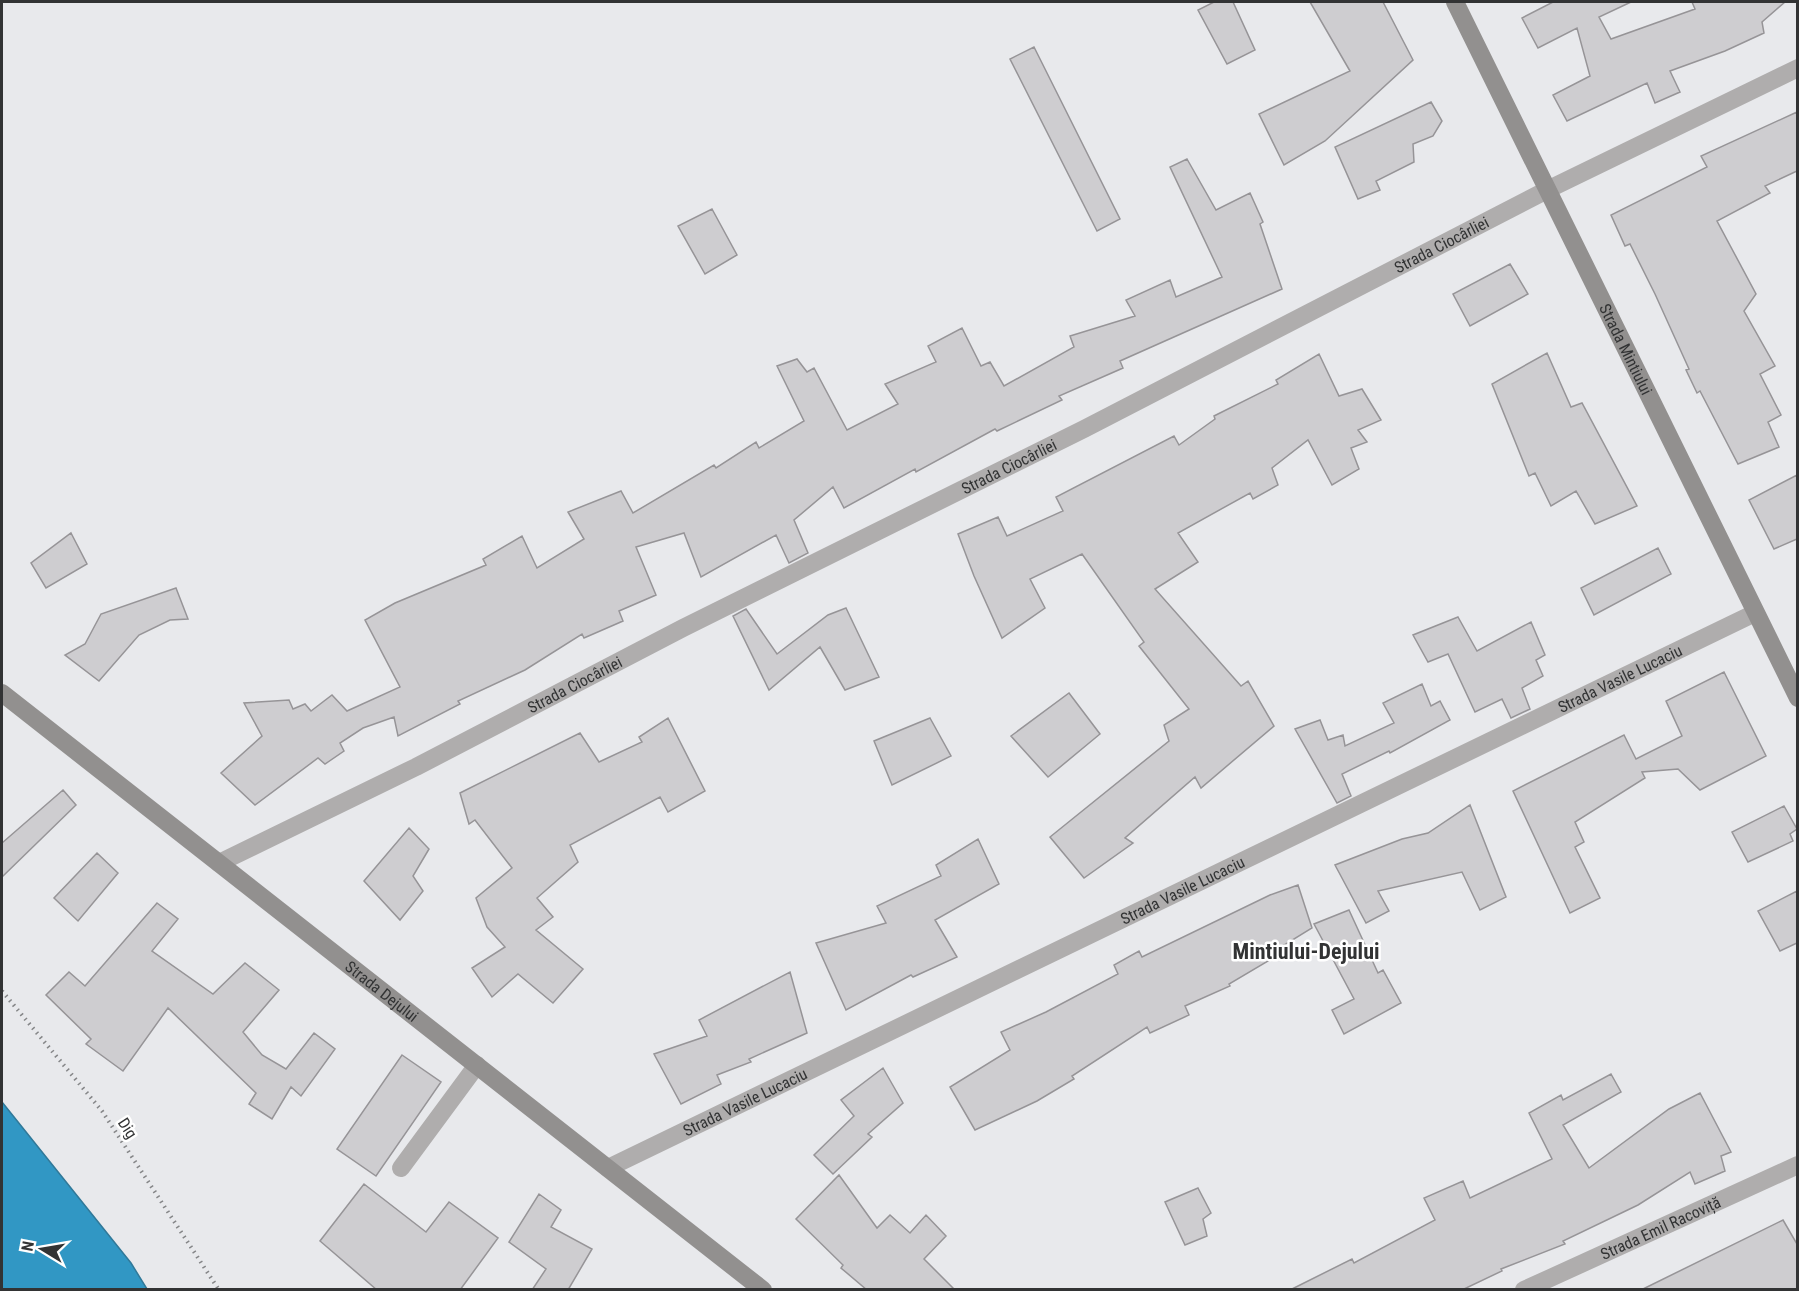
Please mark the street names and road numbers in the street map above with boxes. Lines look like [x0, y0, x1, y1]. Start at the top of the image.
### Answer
street label: Strada Ciocârliei [1391, 213, 1492, 277]
street label: Strada Mintiului [1595, 301, 1656, 398]
street label: Strada Ciocârliei [958, 435, 1060, 498]
street label: Strada Vasile Lucaciu [1555, 641, 1685, 717]
street label: Strada Ciocârliei [524, 652, 625, 717]
street label: Strada Vasile Lucaciu [1117, 853, 1248, 929]
street label: Strada Dejului [341, 957, 422, 1026]
street label: Strada Vasile Lucaciu [680, 1064, 810, 1140]
street label: Dig [114, 1114, 141, 1142]
street label: Strada Emil Racoviță [1598, 1193, 1724, 1264]

